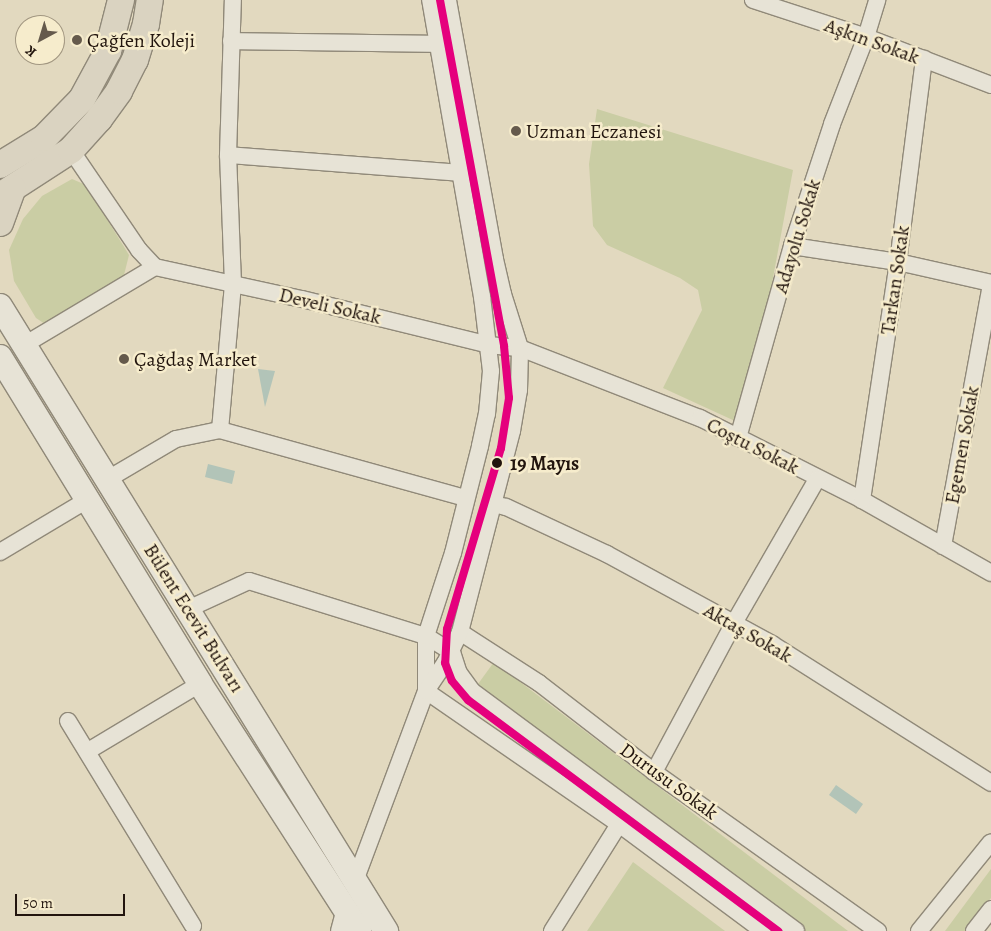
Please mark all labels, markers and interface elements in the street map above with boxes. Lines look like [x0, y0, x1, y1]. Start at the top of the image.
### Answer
street label: Aşkın Sokak [821, 13, 923, 69]
north arrow [15, 15, 65, 65]
place label: Çağfen Koleji [87, 28, 195, 52]
marker: Çağfen Koleji [71, 34, 83, 46]
text: K [21, 41, 40, 62]
place label: Uzman Eczanesi [526, 119, 662, 143]
marker: Uzman Eczanesi [510, 125, 522, 137]
street label: Adayolu Sokak [768, 176, 826, 296]
street label: Tarkan Sokak [875, 224, 915, 336]
street label: Develi Sokak [277, 283, 383, 329]
place label: Çağdaş Market [134, 347, 257, 371]
marker: Çağdaş Market [118, 353, 130, 365]
street label: Egemen Sokak [940, 384, 984, 506]
street label: Coştu Sokak [703, 413, 803, 479]
place label: 19 Mayıs [510, 451, 579, 475]
marker: 19 Mayıs [488, 454, 506, 472]
street label: Bülent Ecevit Bulvarı [139, 539, 249, 697]
street label: Aktaş Sokak [700, 598, 796, 668]
street label: Durusu Sokak [615, 737, 723, 825]
scale bar [18, 884, 128, 916]
text: 50 m [23, 893, 53, 913]

